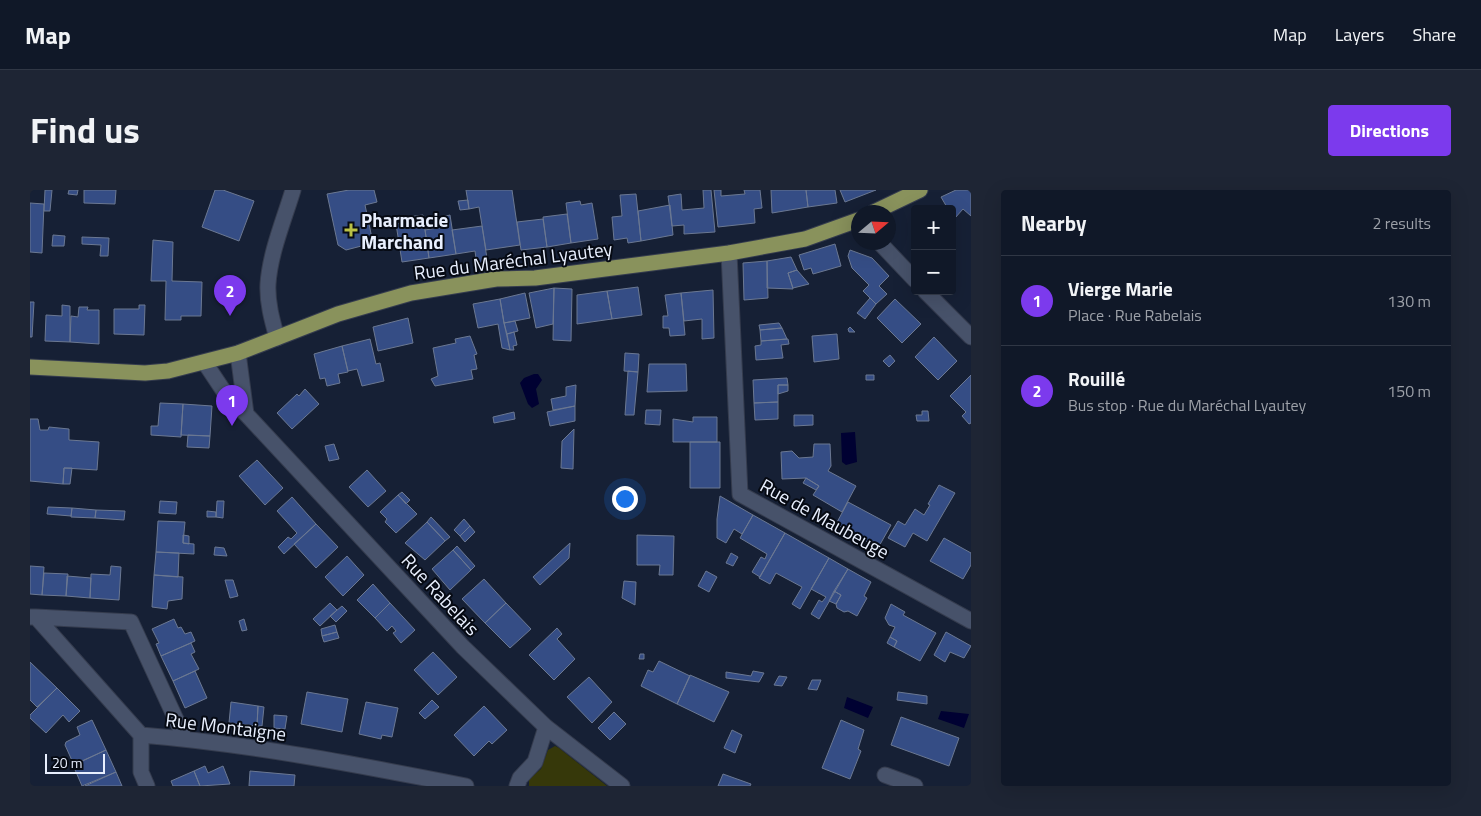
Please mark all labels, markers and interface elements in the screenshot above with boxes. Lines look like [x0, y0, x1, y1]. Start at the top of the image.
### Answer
text: Map [25, 17, 71, 53]
text: Map [1273, 21, 1307, 48]
text: Layers [1335, 21, 1384, 48]
text: Share [1412, 21, 1456, 48]
text: Find us [30, 103, 140, 157]
button: Directions [1328, 105, 1451, 156]
place label: Pharmacie Marchand [361, 205, 449, 256]
north arrow [851, 205, 896, 250]
map controls [911, 205, 956, 295]
button: + [911, 205, 956, 250]
text: Nearby [1021, 207, 1086, 239]
text: 2 results [1372, 211, 1431, 235]
marker: Pharmacie Marchand [345, 224, 357, 236]
street label: Rue du Maréchal Lyautey [412, 233, 614, 287]
button: − [911, 250, 956, 295]
text: Vierge Marie [1068, 274, 1173, 303]
pin: 2 [214, 275, 246, 316]
text: 1 [1033, 289, 1041, 313]
text: 130 m [1387, 289, 1431, 313]
text: Place · Rue Rabelais [1068, 303, 1202, 327]
text: Rouillé [1068, 364, 1125, 393]
text: 2 [1033, 379, 1041, 403]
text: 150 m [1387, 379, 1431, 403]
pin: 1 [216, 385, 248, 426]
text: Bus stop · Rue du Maréchal Lyautey [1068, 393, 1306, 417]
street label: Rue de Maubeuge [755, 470, 895, 566]
your location [612, 486, 638, 512]
street label: Rue Rabelais [395, 546, 487, 642]
street label: Rue Montaigne [164, 704, 288, 748]
scale bar [45, 751, 105, 774]
text: 20 m [52, 752, 82, 773]

